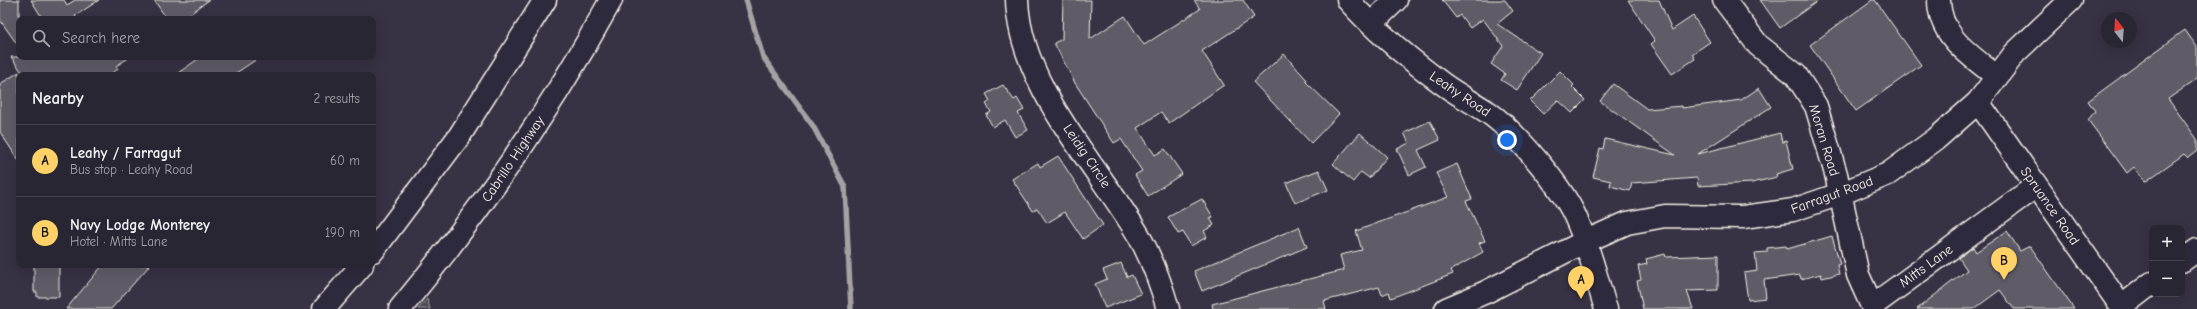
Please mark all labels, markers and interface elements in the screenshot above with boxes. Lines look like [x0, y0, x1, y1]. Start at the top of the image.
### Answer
north arrow [2101, 12, 2137, 48]
search box [16, 16, 376, 60]
icon: search [30, 27, 52, 49]
text: Search here [62, 29, 140, 47]
street label: Leahy Road [1426, 67, 1494, 121]
text: Nearby [32, 89, 83, 108]
text: 2 results [313, 91, 360, 106]
street label: Moran Road [1805, 102, 1843, 178]
street label: Cabrillo Highway [478, 112, 548, 205]
street label: Leidig Circle [1059, 121, 1115, 191]
your location [1497, 130, 1517, 150]
text: Leahy / Farragut [70, 144, 181, 162]
text: A [41, 153, 49, 168]
text: 60 m [330, 153, 360, 168]
text: Bus stop · Leahy Road [70, 162, 193, 177]
street label: Spruance Road [2017, 164, 2083, 248]
street label: Farragut Road [1789, 172, 1875, 218]
text: Navy Lodge Monterey [70, 216, 210, 234]
text: B [41, 225, 49, 240]
text: 190 m [325, 225, 360, 240]
map controls [2149, 225, 2185, 297]
button: + [2149, 225, 2185, 261]
text: Hotel · Mitts Lane [70, 234, 168, 249]
street label: Mitts Lane [1896, 241, 1956, 291]
pin: B [1991, 247, 2017, 280]
button: − [2149, 261, 2185, 297]
pin: A [1568, 266, 1594, 299]

